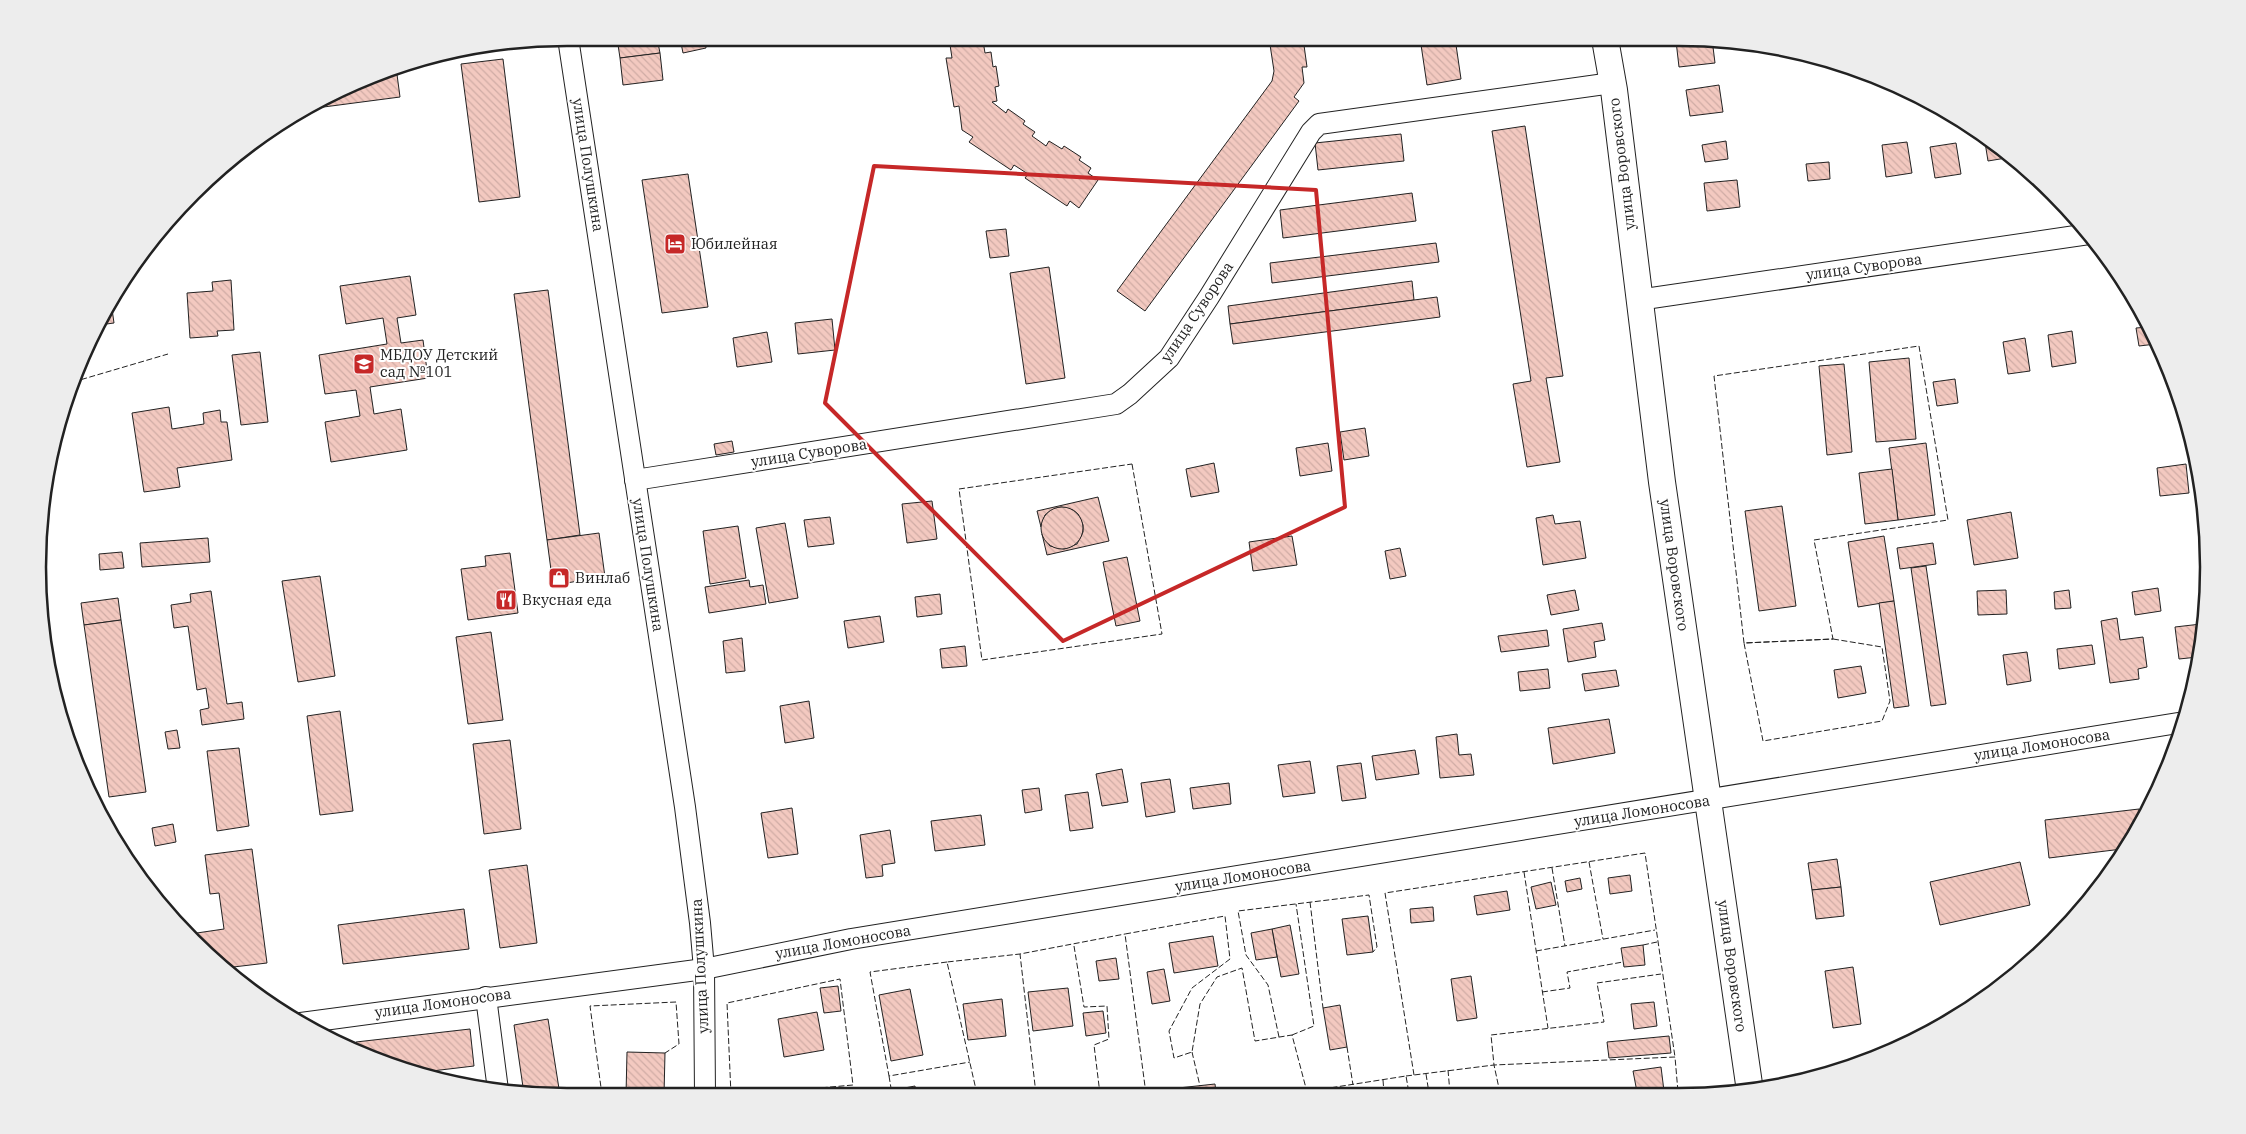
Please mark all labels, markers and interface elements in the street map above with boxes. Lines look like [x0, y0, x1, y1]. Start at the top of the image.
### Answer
street label: улица Полушкина [569, 97, 608, 233]
street label: улица Воровского [1604, 97, 1639, 231]
hotel icon: Юбилейная [663, 232, 687, 256]
place label: Юбилейная [691, 234, 778, 253]
street label: улица Суворова [1805, 249, 1923, 284]
street label: улица Суворова [1156, 258, 1237, 366]
place label: МБДОУ Детский сад №101 [380, 345, 498, 381]
school or university icon: МБДОУ Детский сад №101 [352, 352, 376, 376]
street label: улица Суворова [750, 434, 868, 471]
street label: улица Полушкина [629, 497, 668, 633]
street label: улица Воровского [1656, 498, 1693, 632]
shop icon: Винлаб [547, 566, 571, 590]
place label: Винлаб [575, 568, 630, 587]
restaurant icon: Вкусная еда [494, 588, 518, 612]
place label: Вкусная еда [522, 590, 612, 609]
street label: улица Ломоносова [1973, 724, 2111, 765]
street label: улица Ломоносова [1573, 790, 1711, 831]
street label: улица Ломоносова [1174, 855, 1312, 896]
street label: улица Полушкина [686, 898, 713, 1034]
street label: улица Воровского [1714, 899, 1751, 1033]
street label: улица Ломоносова [774, 920, 912, 963]
street label: улица Ломоносова [374, 984, 512, 1021]

